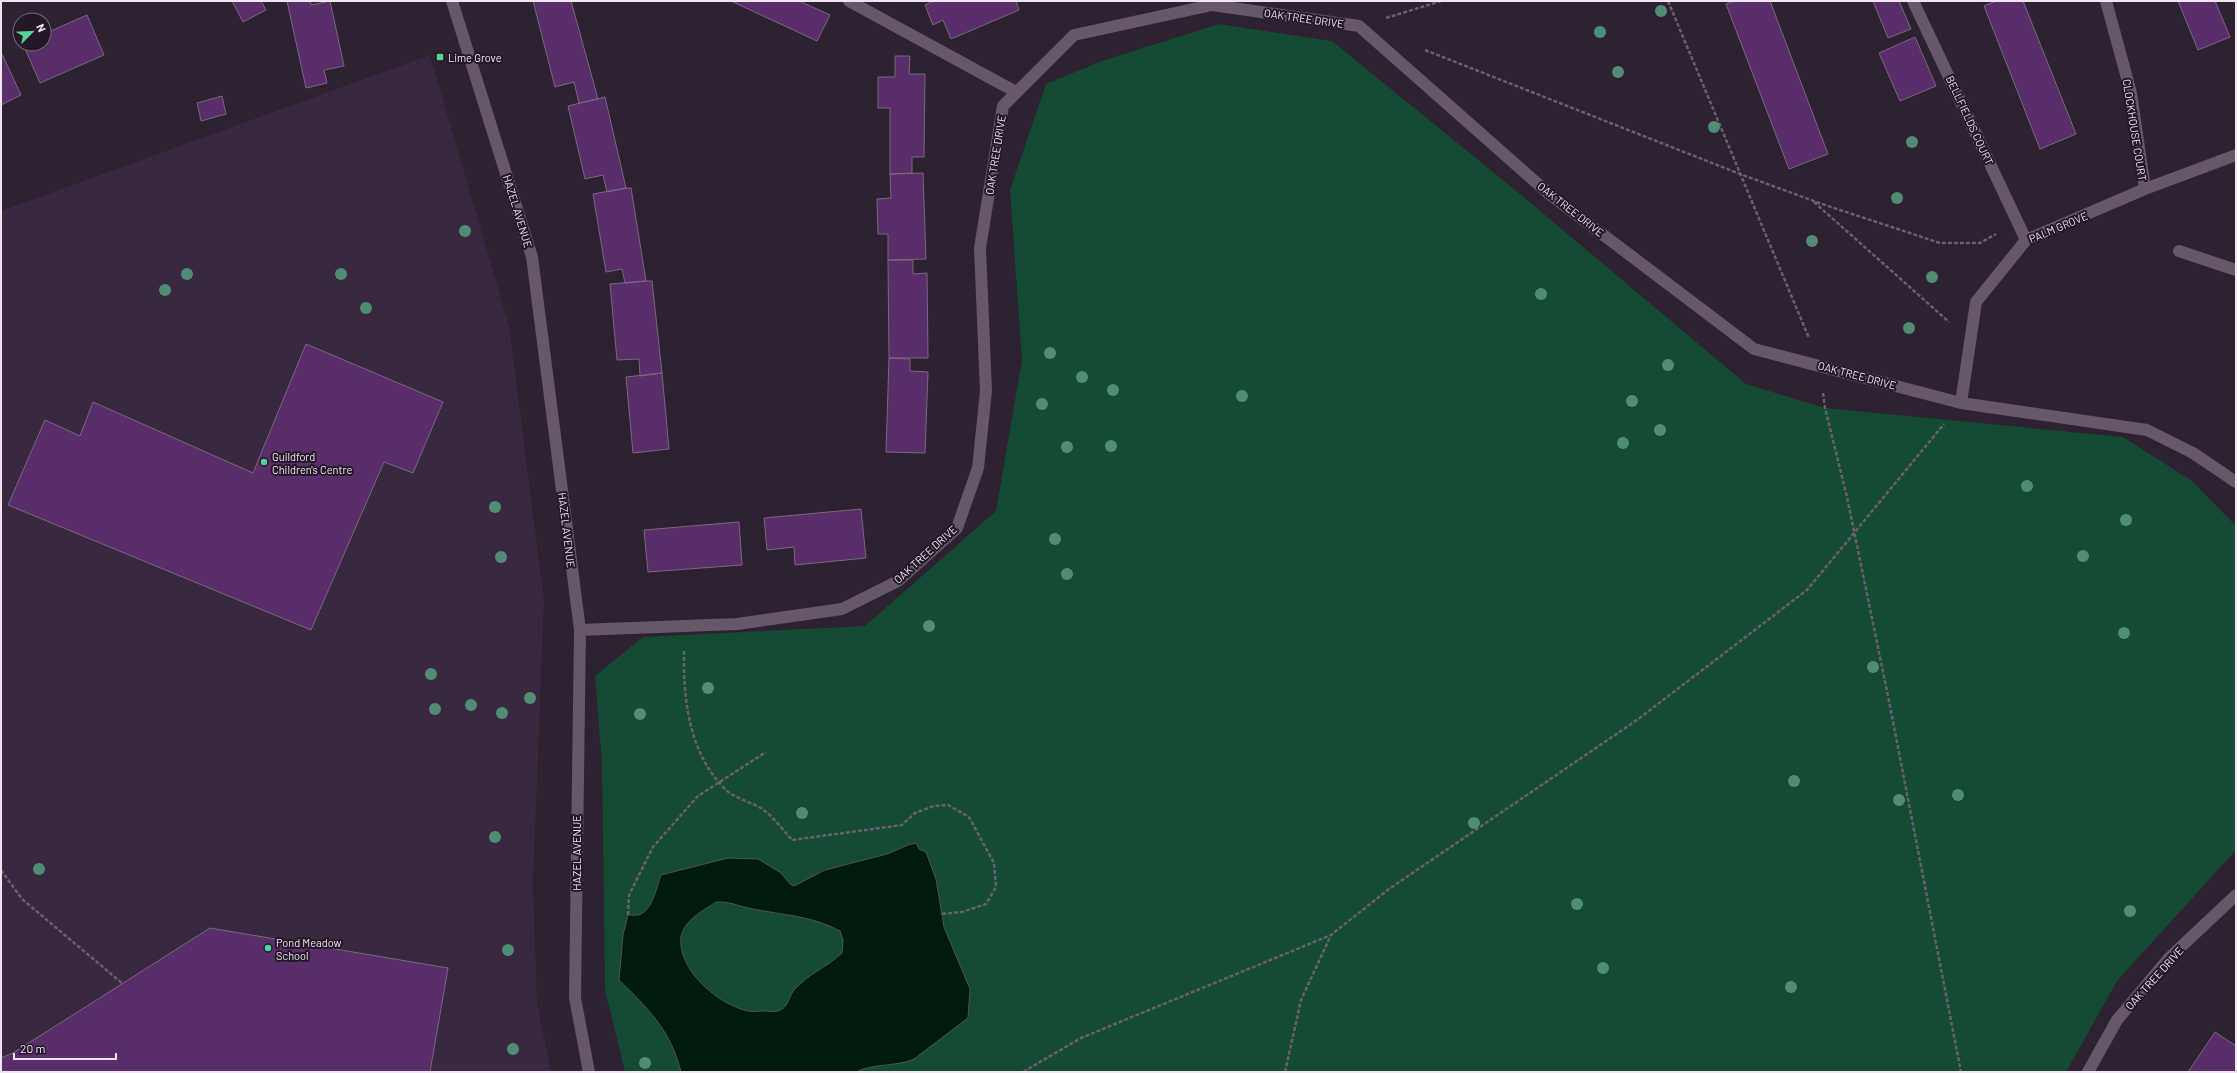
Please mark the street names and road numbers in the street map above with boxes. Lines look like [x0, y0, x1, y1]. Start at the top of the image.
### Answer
street label: OAK TREE DRIVE [1263, 6, 1345, 30]
street label: BELLFIELDS COURT [1944, 73, 1996, 167]
street label: CLOCKHOUSE COURT [2121, 78, 2149, 182]
street label: OAK TREE DRIVE [982, 114, 1008, 196]
street label: HAZEL AVENUE [501, 173, 535, 249]
street label: OAK TREE DRIVE [1535, 179, 1607, 239]
street label: PALM GROVE [2027, 209, 2090, 245]
street label: OAK TREE DRIVE [1817, 358, 1898, 392]
street label: HAZEL AVENUE [556, 492, 578, 569]
street label: OAK TREE DRIVE [891, 522, 959, 586]
street label: HAZEL AVENUE [570, 815, 583, 891]
street label: OAK TREE DRIVE [2122, 944, 2186, 1012]

